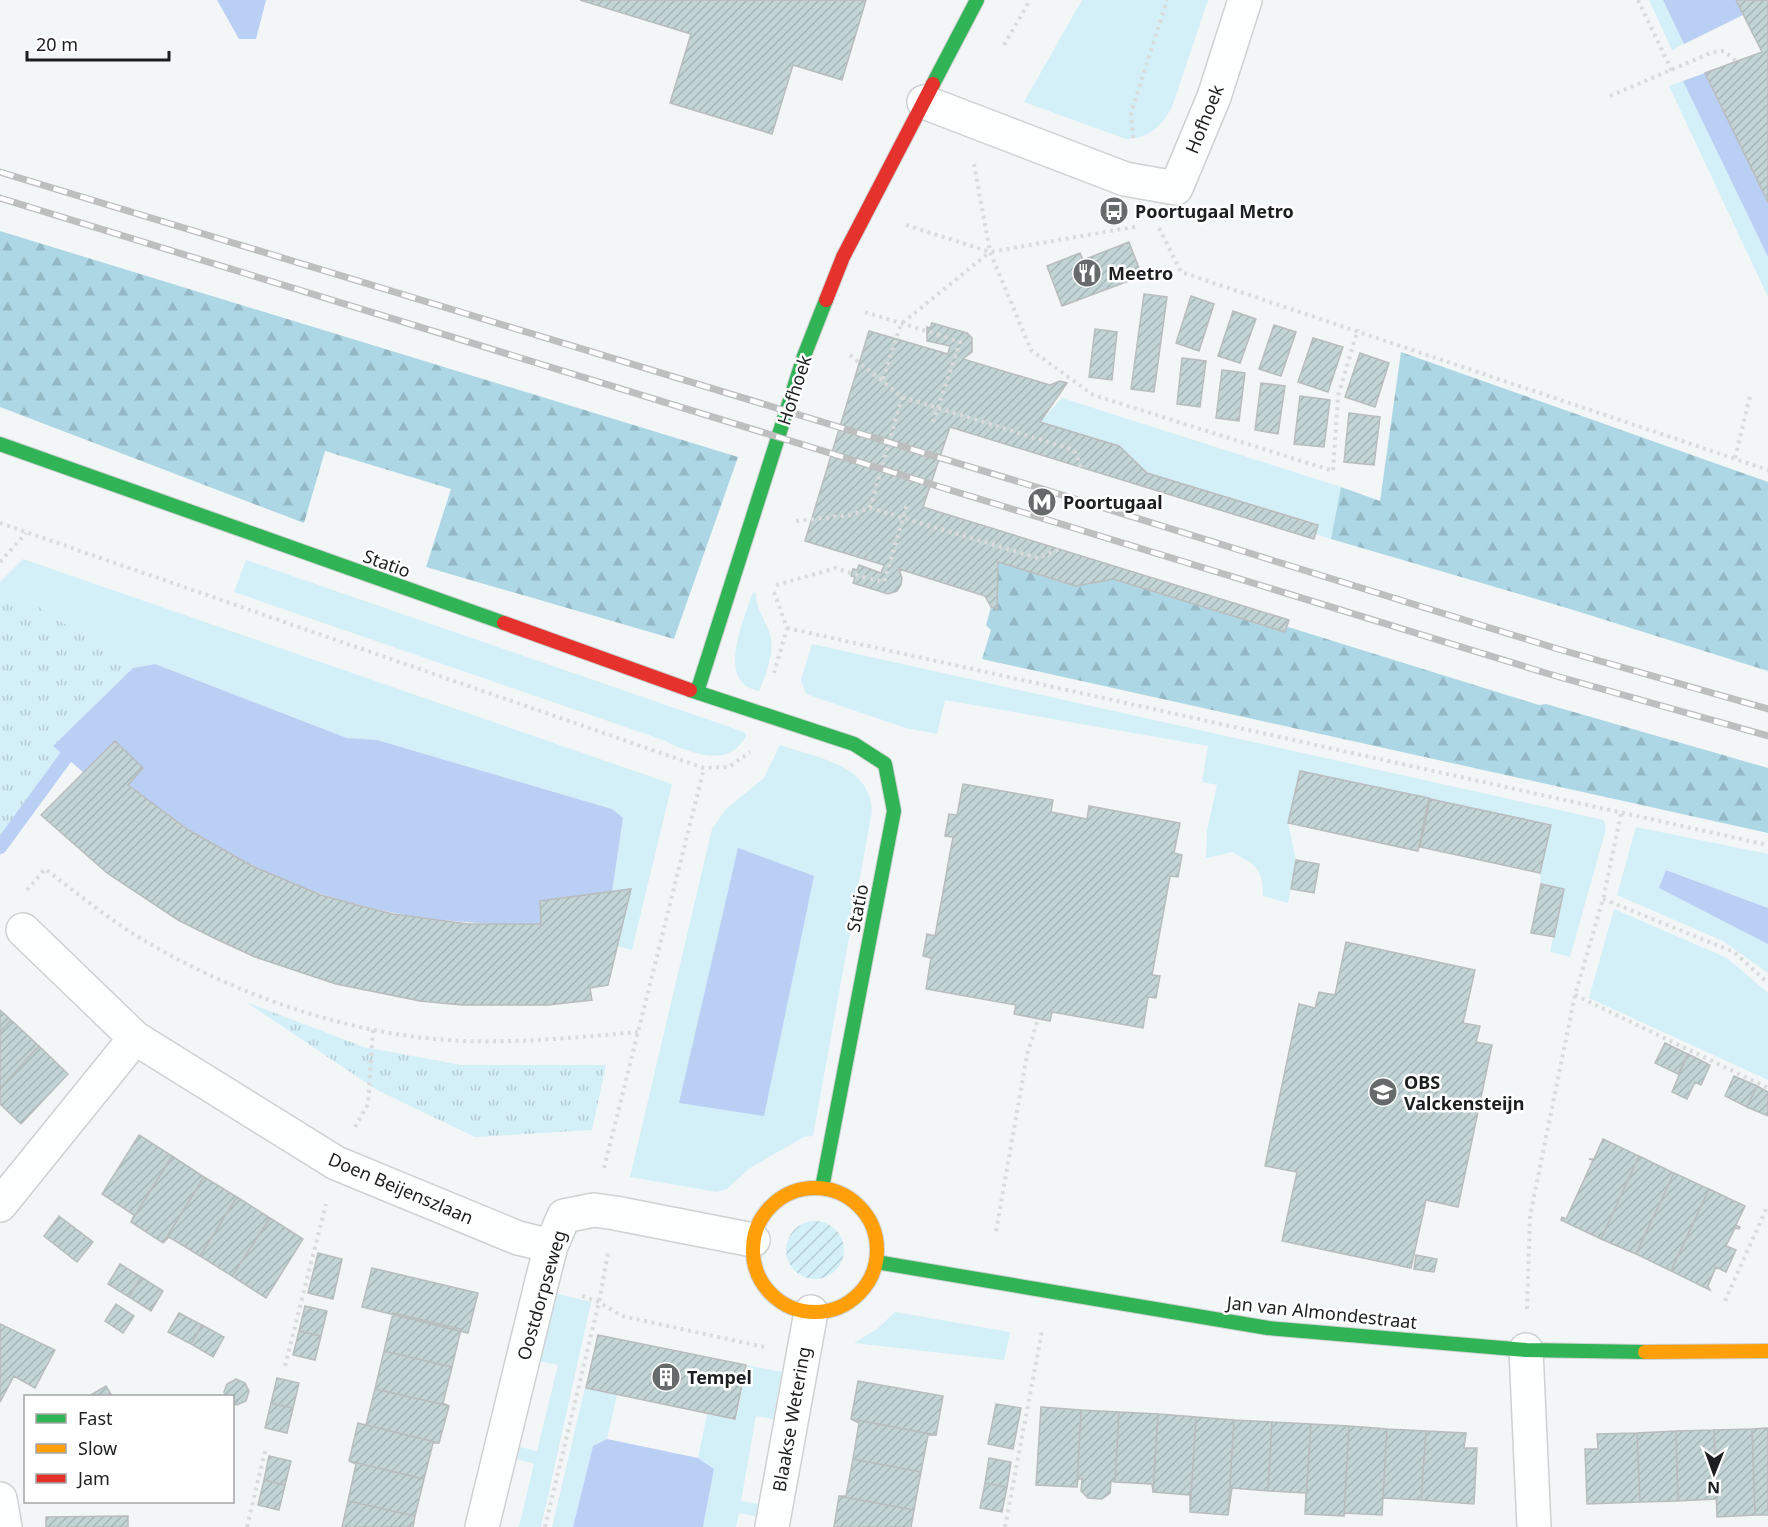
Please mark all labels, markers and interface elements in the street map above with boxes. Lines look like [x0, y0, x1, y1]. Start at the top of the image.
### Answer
scale bar [27, 24, 170, 62]
text: 20 m [36, 32, 78, 56]
street label: Hofhoek [1179, 81, 1229, 157]
bus stop icon: Poortugaal Metro [1098, 195, 1130, 227]
place label: Poortugaal Metro [1135, 199, 1294, 223]
restaurant icon: Meetro [1071, 257, 1103, 289]
place label: Meetro [1108, 261, 1173, 285]
street label: Hofhoek [771, 352, 817, 428]
metro station icon: Poortugaal [1026, 486, 1058, 518]
place label: Poortugaal [1063, 490, 1163, 514]
street label: Statio [360, 543, 414, 583]
street label: Statio [841, 882, 873, 934]
place label: OBS Valckensteijn [1404, 1070, 1524, 1115]
school or university icon: OBS Valckensteijn [1367, 1076, 1399, 1108]
street label: Doen Beijenszlaan [325, 1147, 477, 1229]
street label: Oostdorpseweg [511, 1227, 571, 1363]
street label: Jan van Almondestraat [1224, 1290, 1419, 1334]
street label: Blaakse Wetering [766, 1345, 816, 1493]
building icon: Tempel [650, 1361, 682, 1393]
place label: Tempel [687, 1365, 752, 1389]
legend [24, 1395, 234, 1503]
text: Fast [78, 1406, 113, 1430]
text: Slow [78, 1436, 117, 1460]
north arrow [1684, 1443, 1744, 1503]
text: Jam [76, 1466, 110, 1490]
text: N [1707, 1477, 1720, 1499]

